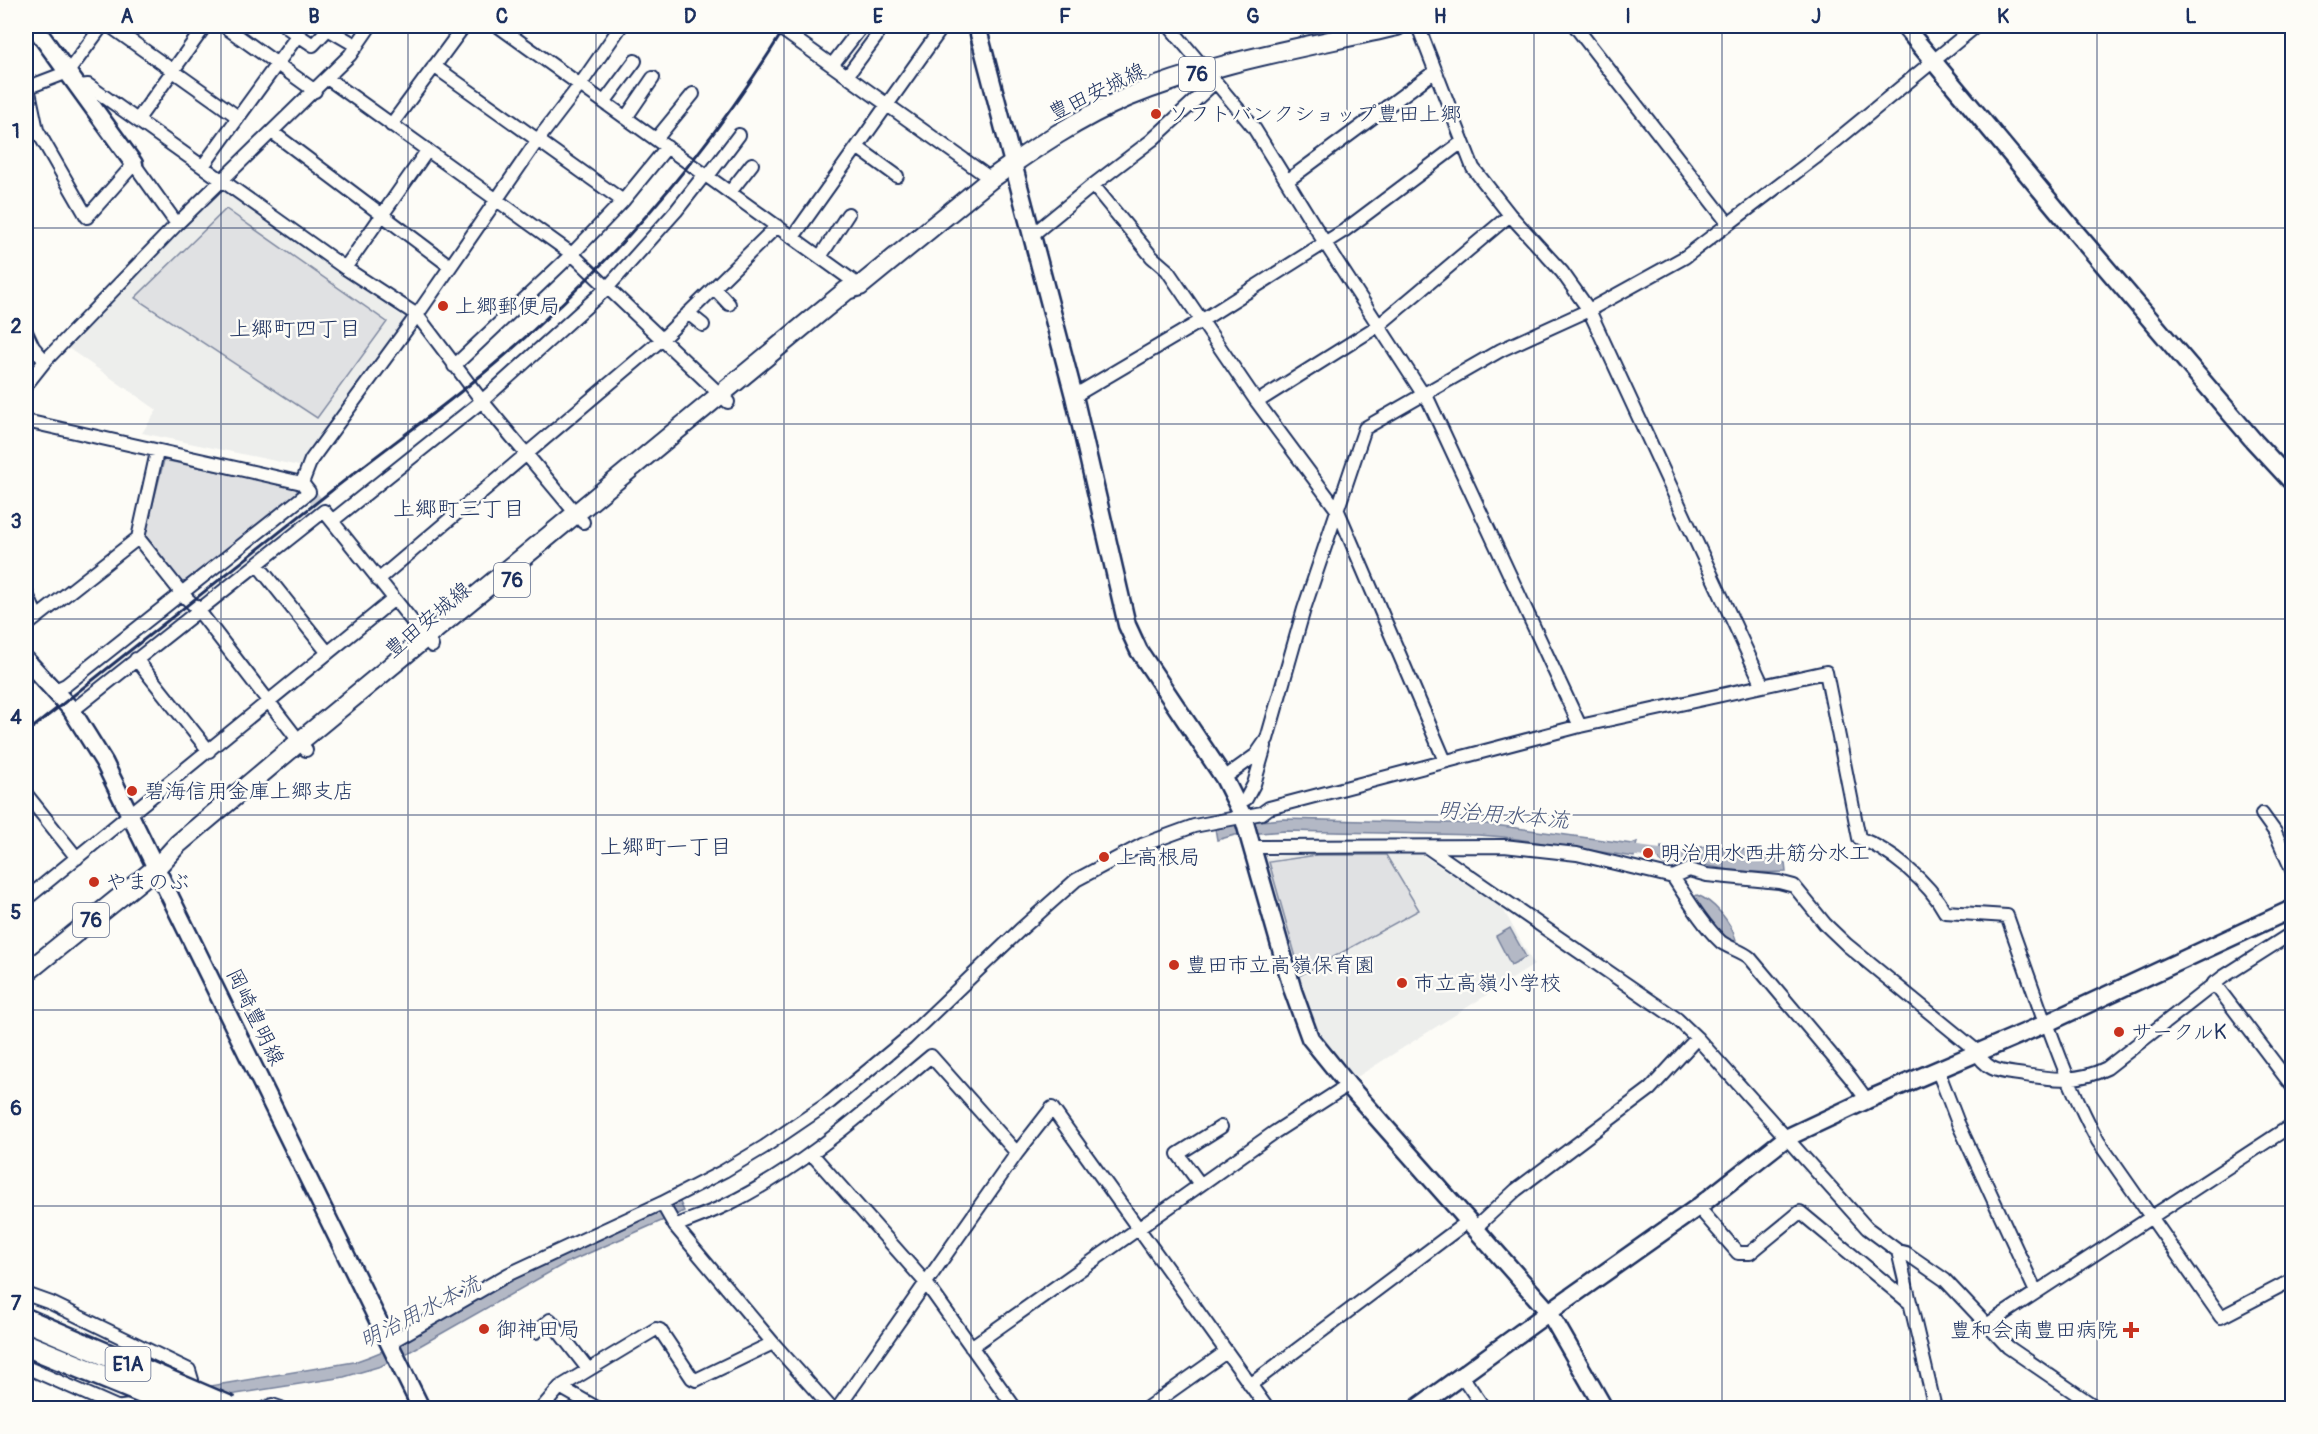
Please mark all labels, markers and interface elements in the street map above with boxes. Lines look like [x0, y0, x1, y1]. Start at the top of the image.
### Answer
text: A [121, 4, 134, 29]
text: B [308, 4, 320, 29]
text: C [496, 4, 508, 29]
text: D [684, 4, 697, 29]
text: E [873, 4, 884, 29]
text: F [1059, 4, 1071, 29]
text: G [1246, 4, 1260, 29]
text: H [1434, 4, 1447, 29]
text: I [1625, 4, 1631, 29]
text: J [1811, 4, 1821, 29]
text: K [1997, 4, 2009, 29]
text: L [2185, 4, 2197, 29]
street label: 豊田安城線 [1044, 57, 1150, 127]
road number: 76 [1179, 57, 1215, 91]
place label: ソフトバンクショップ豊田上郷 [1168, 101, 1461, 128]
marker: ソフトバンクショップ豊田上郷 [1149, 107, 1163, 121]
text: 1 [12, 119, 20, 144]
place label: 上郷郵便局 [455, 293, 560, 320]
marker: 上郷郵便局 [436, 299, 450, 313]
text: 2 [10, 314, 22, 339]
district label: 上郷町四丁目 [229, 315, 361, 343]
district label: 上郷町三丁目 [393, 495, 525, 523]
text: 3 [10, 509, 22, 534]
road number: 76 [494, 563, 530, 597]
street label: 豊田安城線 [379, 576, 477, 664]
text: 4 [10, 705, 22, 730]
place label: 碧海信用金庫上郷支店 [144, 778, 354, 805]
marker: 碧海信用金庫上郷支店 [125, 784, 139, 798]
water label: 明治用水本流 [1436, 795, 1572, 835]
district label: 上郷町一丁目 [600, 833, 732, 861]
place label: 明治用水西井筋分水工 [1660, 840, 1870, 867]
place label: 上高根局 [1116, 844, 1200, 871]
marker: 明治用水西井筋分水工 [1641, 846, 1655, 860]
marker: 上高根局 [1097, 850, 1111, 864]
place label: やまのぶ [106, 869, 190, 896]
marker: やまのぶ [87, 875, 101, 889]
text: 5 [11, 900, 22, 925]
road number: 76 [73, 903, 109, 937]
place label: 豊田市立高嶺保育園 [1186, 952, 1375, 979]
marker: 豊田市立高嶺保育園 [1167, 958, 1181, 972]
street label: 岡崎豊明線 [220, 964, 290, 1070]
place label: 市立高嶺小学校 [1414, 970, 1561, 997]
marker: 市立高嶺小学校 [1395, 976, 1409, 990]
place label: サークルK [2131, 1019, 2227, 1046]
marker: サークルK [2112, 1025, 2126, 1039]
text: 6 [10, 1096, 22, 1121]
water label: 明治用水本流 [355, 1269, 487, 1354]
text: 7 [11, 1291, 22, 1316]
place label: 御神田局 [496, 1316, 580, 1343]
place label: 豊和会南豊田病院 [1950, 1317, 2118, 1344]
marker: 豊和会南豊田病院 [2122, 1321, 2140, 1339]
marker: 御神田局 [477, 1322, 491, 1336]
road number: E1A [106, 1347, 150, 1381]

